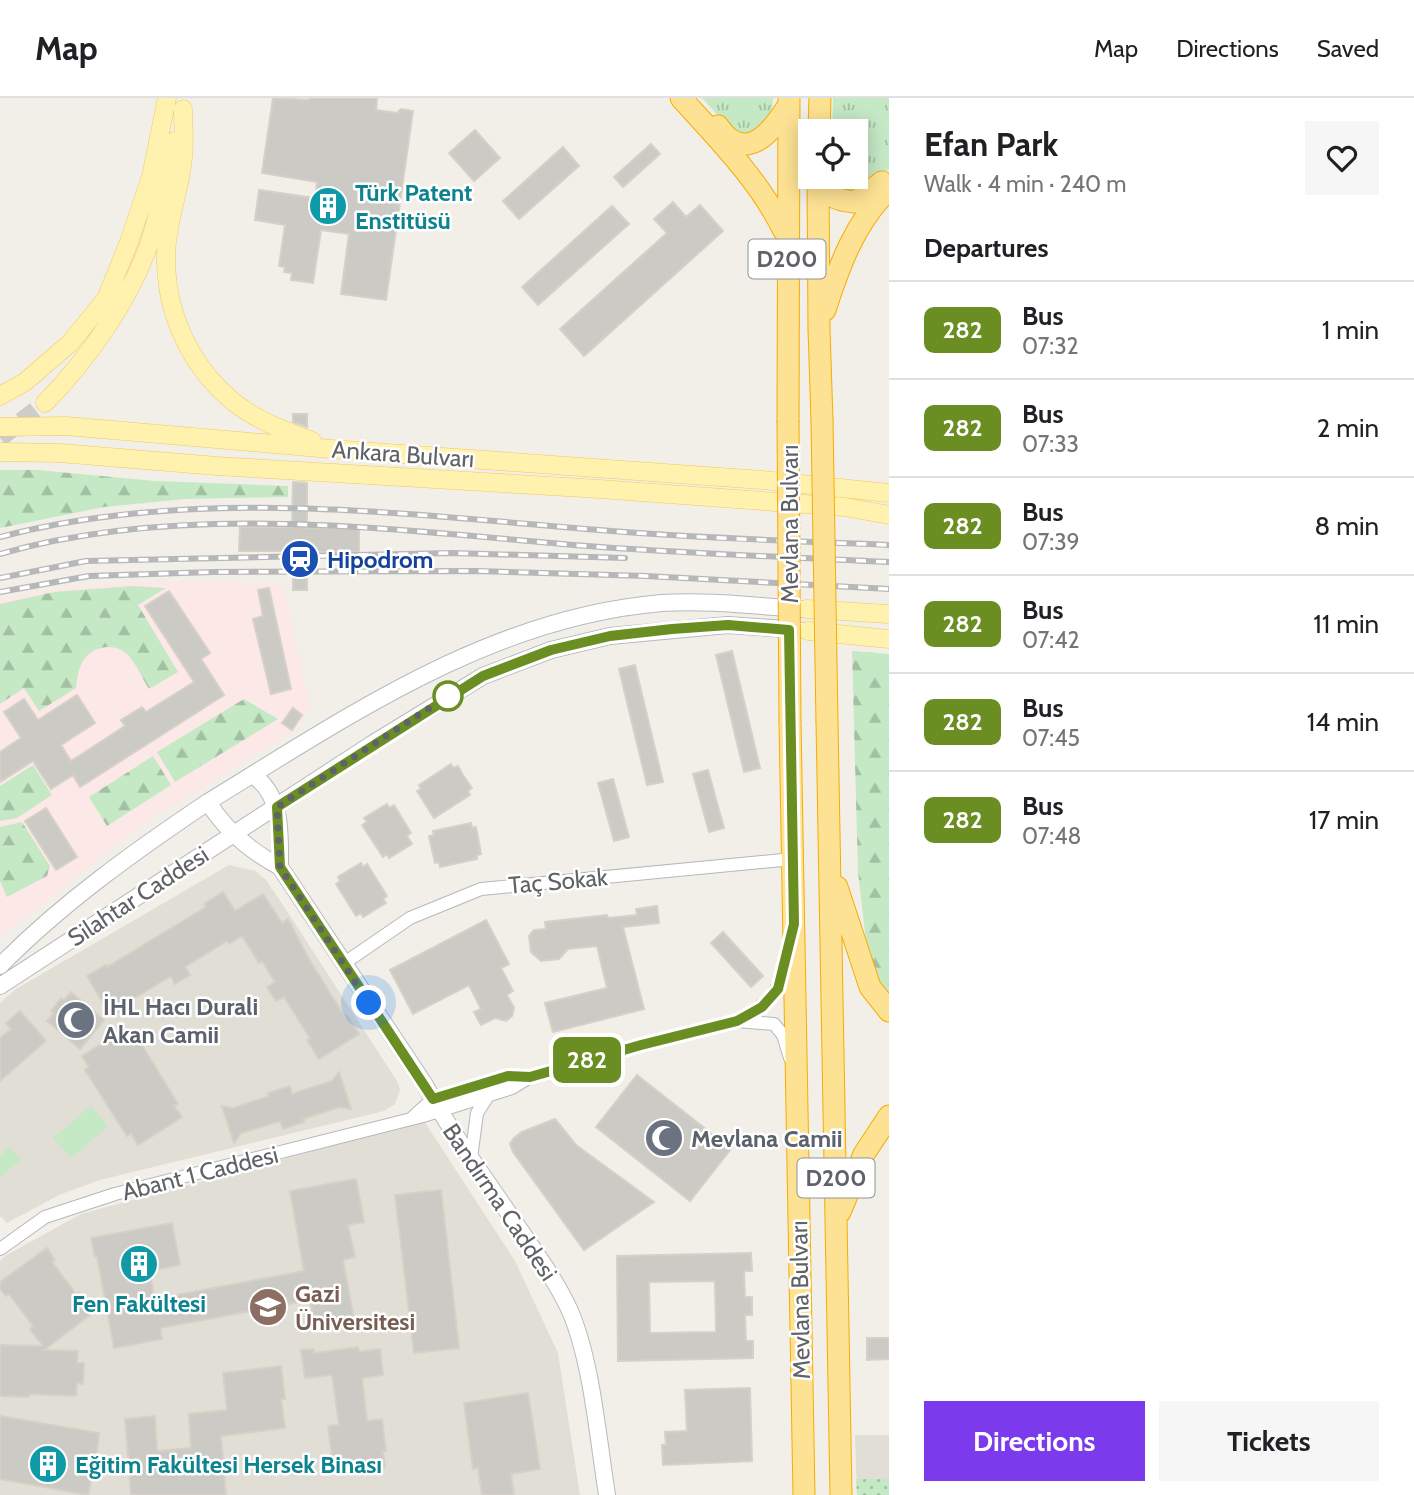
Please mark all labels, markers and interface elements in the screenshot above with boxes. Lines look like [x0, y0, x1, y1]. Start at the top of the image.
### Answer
text: Map [35, 28, 98, 68]
text: Map [1094, 34, 1138, 63]
text: Directions [1176, 34, 1279, 63]
text: Saved [1317, 34, 1379, 63]
map controls [798, 119, 868, 189]
button: locate [798, 119, 868, 189]
button: heart [1305, 121, 1379, 195]
text: Efan Park [924, 124, 1058, 164]
text: Walk · 4 min · 240 m [924, 170, 1126, 198]
place label: Türk Patent Enstitüsü [355, 178, 472, 235]
building icon: Türk Patent Enstitüsü [307, 185, 349, 227]
text: Departures [924, 232, 1048, 264]
road number: D200 [748, 240, 826, 278]
text: Bus [1022, 300, 1063, 332]
text: 1 min [1322, 314, 1379, 346]
text: 282 [943, 315, 982, 344]
text: 07:32 [1022, 332, 1079, 360]
text: Bus [1022, 398, 1063, 430]
text: 2 min [1317, 412, 1379, 444]
text: 282 [943, 413, 982, 442]
text: 07:33 [1022, 430, 1079, 458]
street label: Ankara Bulvarı [331, 435, 475, 473]
street label: Mevlana Bulvarı [775, 445, 804, 603]
text: Bus [1022, 496, 1063, 528]
text: 8 min [1315, 510, 1379, 542]
text: 282 [943, 511, 982, 540]
text: 07:39 [1022, 528, 1080, 556]
station icon: Hipodrom [279, 538, 321, 580]
place label: Hipodrom [327, 545, 433, 574]
text: Bus [1022, 594, 1063, 626]
text: 11 min [1313, 608, 1379, 640]
text: 282 [943, 609, 982, 638]
text: 07:42 [1022, 626, 1080, 654]
unlabelled marker [433, 681, 463, 711]
text: Bus [1022, 692, 1063, 724]
text: 14 min [1307, 706, 1379, 738]
text: 282 [943, 707, 982, 736]
text: 07:45 [1022, 724, 1080, 752]
text: Bus [1022, 790, 1063, 822]
text: 17 min [1309, 804, 1379, 836]
text: 282 [943, 805, 982, 834]
text: 07:48 [1022, 822, 1081, 850]
street label: Silahtar Caddesi [62, 840, 214, 952]
street label: Taç Sokak [507, 862, 609, 900]
your location [351, 985, 386, 1020]
place label: İHL Hacı Durali Akan Camii [103, 992, 258, 1049]
mosque icon: İHL Hacı Durali Akan Camii [55, 999, 97, 1041]
line badge: 282 [547, 1037, 627, 1083]
text: 282 [567, 1045, 607, 1074]
mosque icon: Mevlana Camii [643, 1117, 685, 1159]
street label: Bandırma Caddesi [437, 1118, 563, 1286]
place label: Mevlana Camii [691, 1124, 843, 1153]
street label: Abant 1 Caddesi [119, 1140, 281, 1206]
road number: D200 [798, 1158, 874, 1198]
street label: Mevlana Bulvarı [784, 1220, 816, 1380]
building icon: Fen Fakültesi [118, 1243, 160, 1285]
place label: Gazi Üniversitesi [295, 1279, 415, 1336]
school or university icon: Gazi Üniversitesi [247, 1286, 289, 1328]
place label: Fen Fakültesi [72, 1289, 206, 1318]
button: Directions [924, 1401, 1145, 1481]
button: Tickets [1159, 1401, 1379, 1481]
building icon: Eğitim Fakültesi Hersek Binası [27, 1443, 69, 1485]
place label: Eğitim Fakültesi Hersek Binası [75, 1450, 382, 1479]

